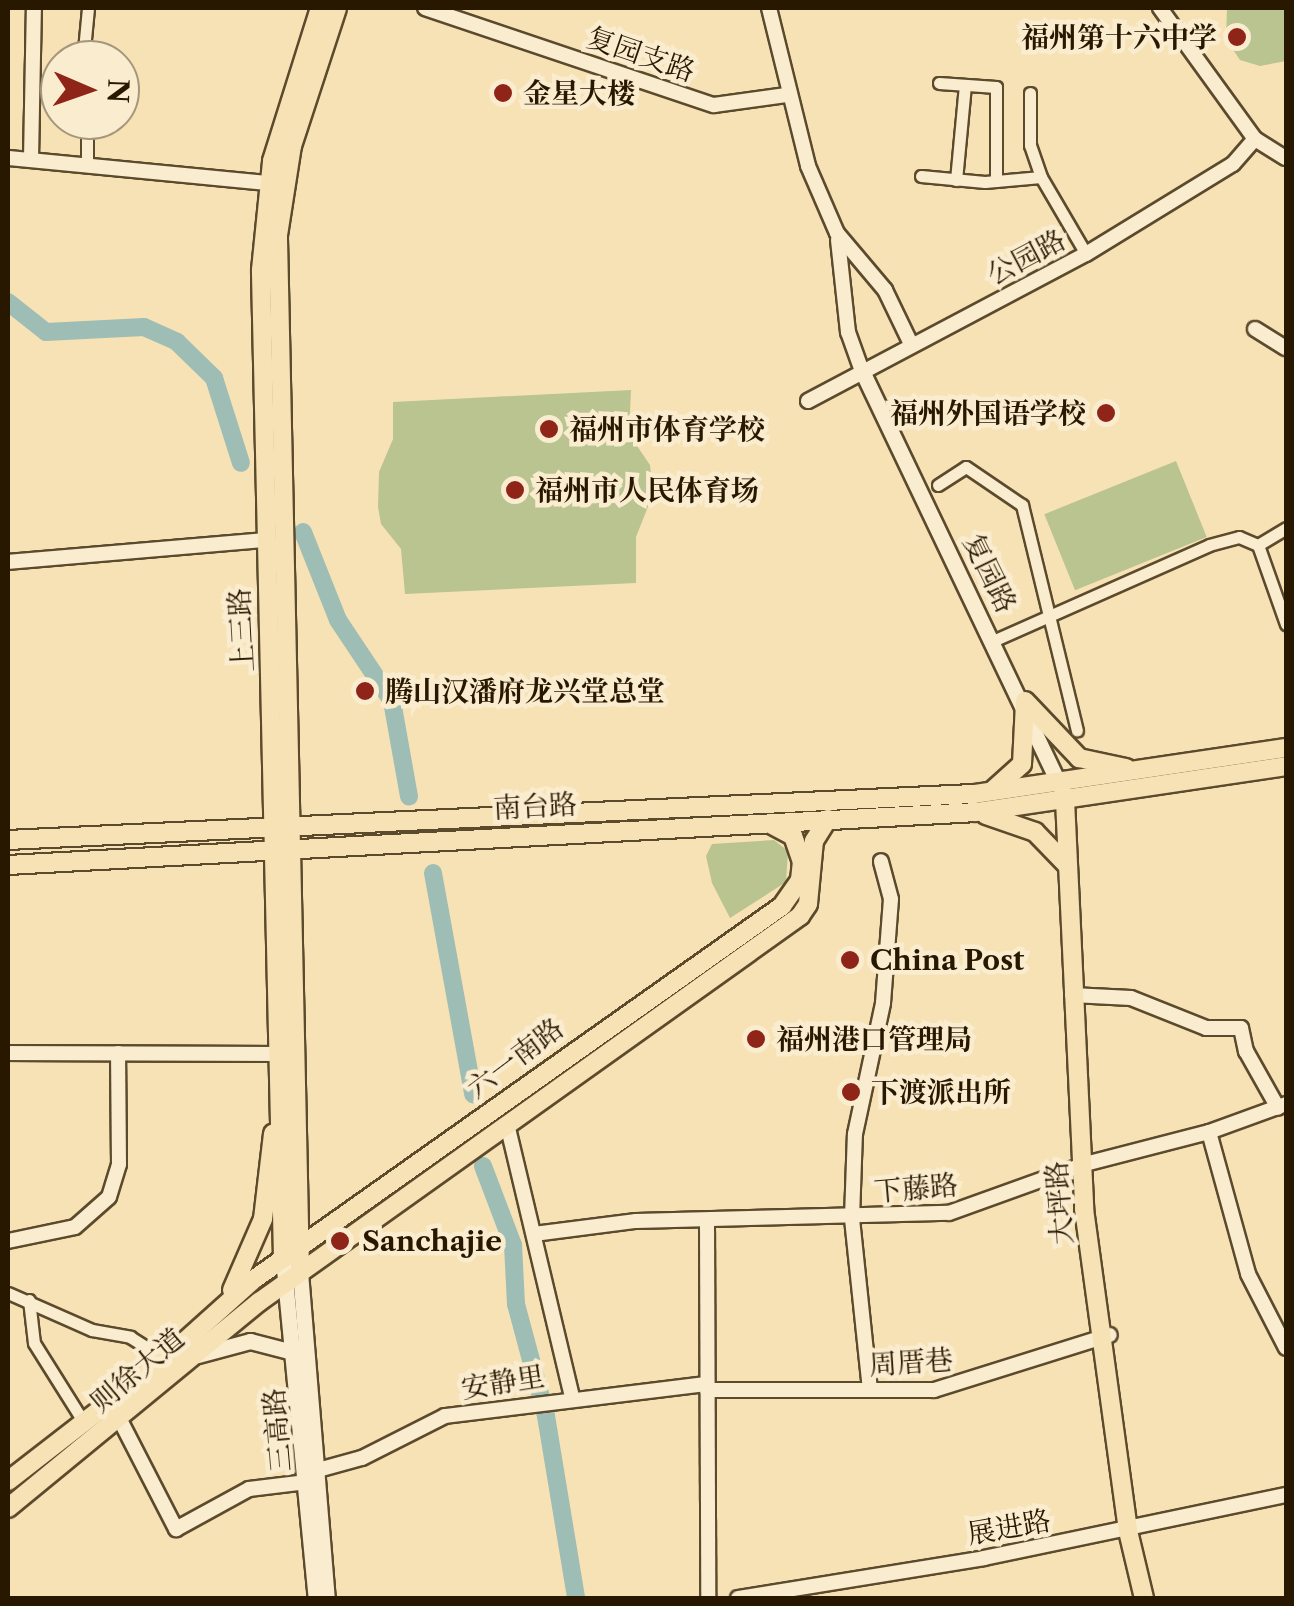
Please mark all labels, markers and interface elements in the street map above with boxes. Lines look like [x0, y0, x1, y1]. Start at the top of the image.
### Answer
street label: 复园支路 [583, 20, 699, 88]
place label: 福州第十六中学 [1021, 20, 1217, 54]
marker: 福州第十六中学 [1226, 26, 1248, 48]
north arrow [40, 40, 140, 140]
place label: 金星大楼 [523, 76, 635, 110]
text: N [101, 78, 135, 104]
marker: 金星大楼 [492, 82, 514, 104]
street label: 公园路 [981, 222, 1071, 292]
place label: 福州外国语学校 [890, 396, 1086, 430]
marker: 福州外国语学校 [1095, 402, 1117, 424]
place label: 福州市体育学校 [569, 412, 765, 446]
marker: 福州市体育学校 [538, 418, 560, 440]
place label: 福州市人民体育场 [535, 473, 759, 507]
marker: 福州市人民体育场 [504, 479, 526, 501]
street label: 复园路 [956, 528, 1024, 618]
street label: 上三路 [222, 587, 260, 673]
place label: 腾山汉潘府龙兴堂总堂 [385, 674, 665, 708]
marker: 腾山汉潘府龙兴堂总堂 [354, 680, 376, 702]
street label: 南台路 [492, 787, 578, 825]
place label: China Post [870, 943, 1025, 977]
marker: China Post [839, 949, 861, 971]
street label: 六一南路 [460, 1011, 570, 1105]
place label: 福州港口管理局 [776, 1022, 972, 1056]
marker: 福州港口管理局 [745, 1028, 767, 1050]
place label: 下渡派出所 [871, 1075, 1011, 1109]
marker: 下渡派出所 [840, 1081, 862, 1103]
street label: 大坪路 [1039, 1160, 1079, 1246]
street label: 下藤路 [873, 1168, 959, 1208]
place label: Sanchajie [362, 1224, 502, 1258]
marker: Sanchajie [327, 1228, 353, 1254]
street label: 则徐大道 [83, 1321, 191, 1419]
street label: 周厝巷 [868, 1342, 954, 1382]
street label: 安静里 [459, 1359, 547, 1405]
street label: 三高路 [257, 1387, 297, 1473]
street label: 展进路 [965, 1503, 1053, 1551]

